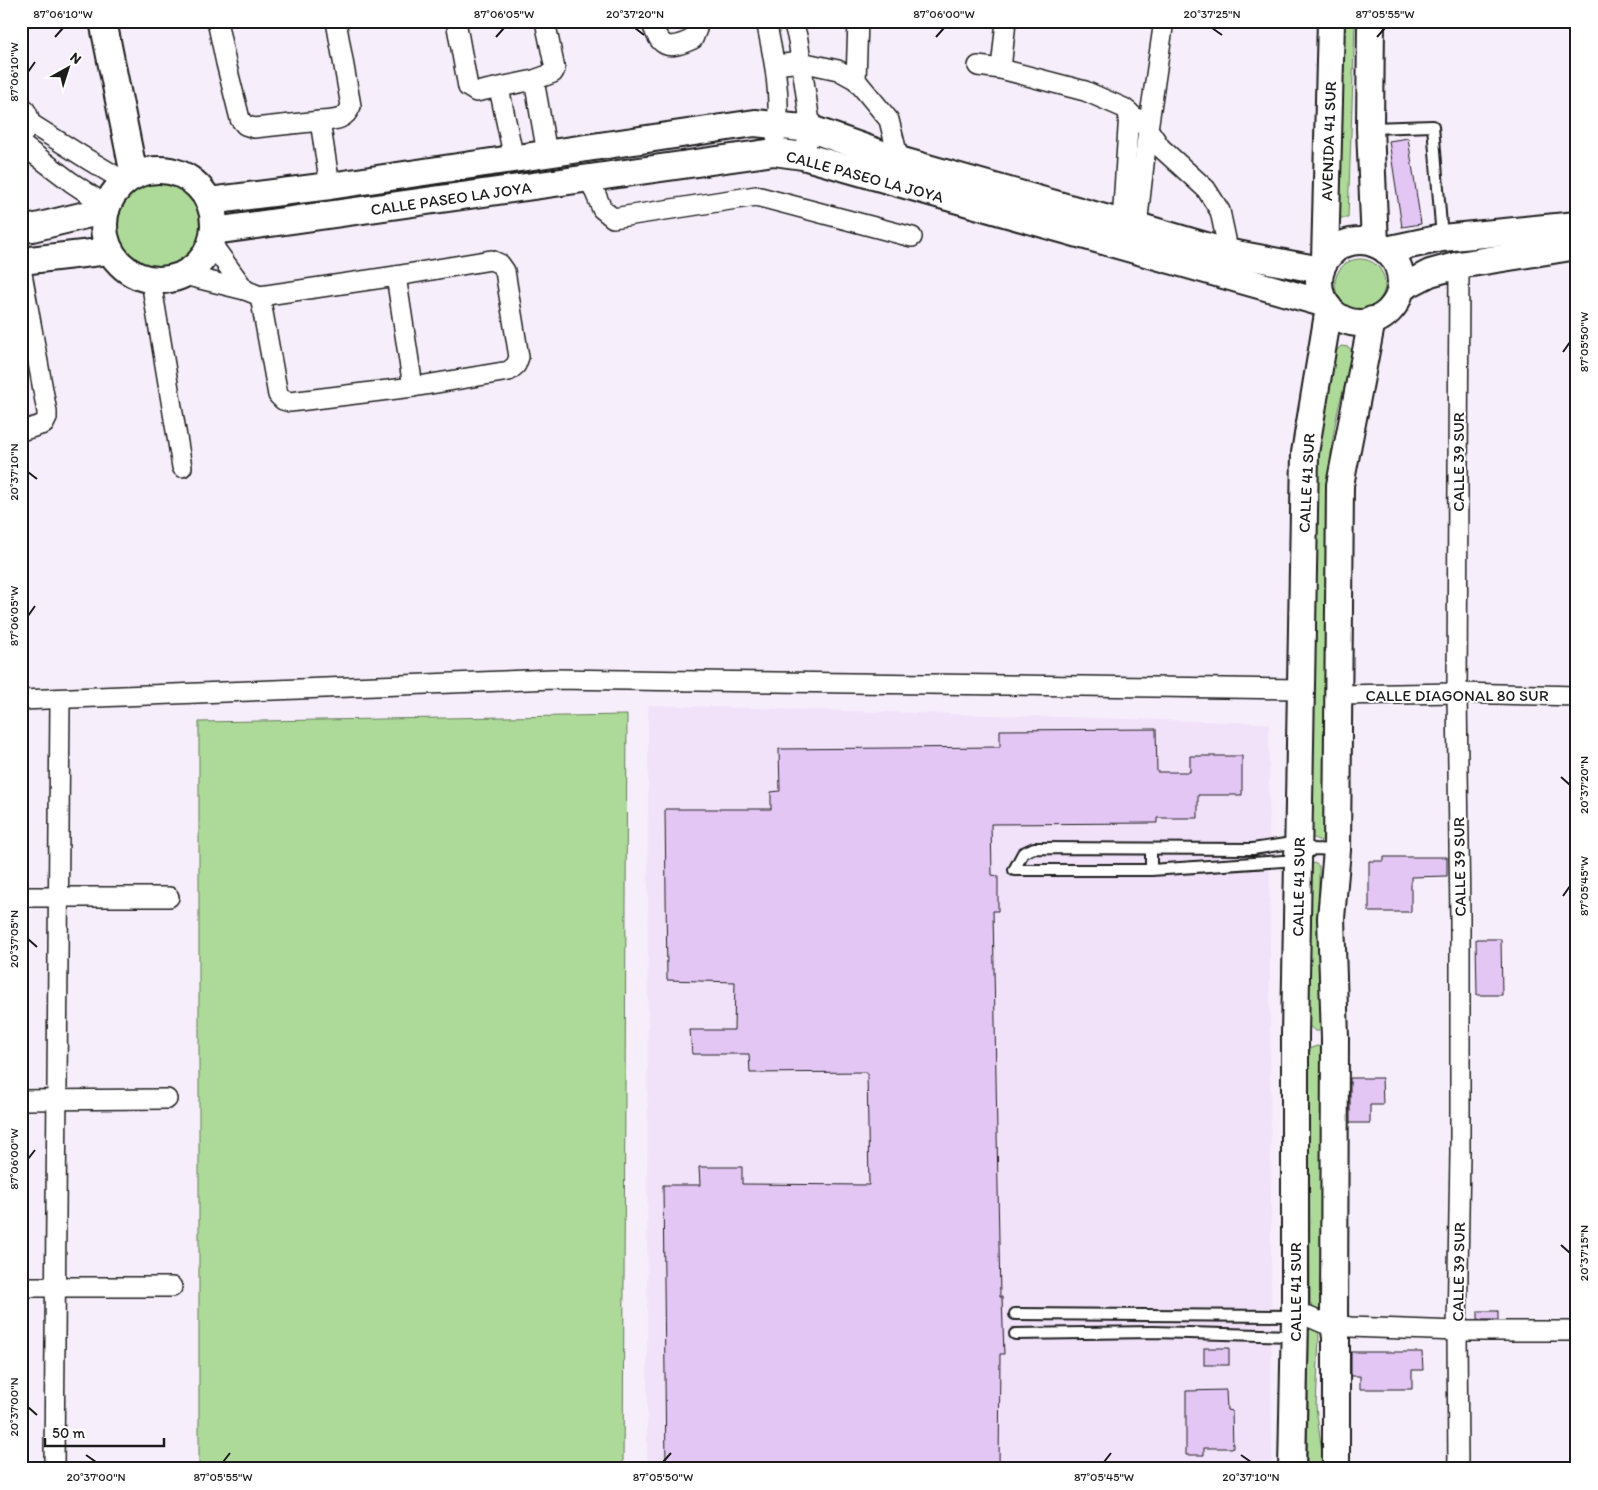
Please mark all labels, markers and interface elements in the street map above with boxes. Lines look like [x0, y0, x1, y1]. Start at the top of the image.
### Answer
text: 87°06'10"W [33, 7, 93, 21]
text: 87°06'05"W [474, 7, 534, 21]
text: 20°37'20"N [606, 7, 664, 21]
text: 87°06'00"W [913, 7, 975, 21]
text: 20°37'25"N [1183, 7, 1241, 21]
text: 87°05'55"W [1355, 7, 1415, 21]
text: 87°06'10"W [7, 42, 21, 102]
north arrow [42, 42, 92, 92]
text: N [67, 49, 85, 68]
street label: AVENIDA 41 SUR [1317, 81, 1340, 201]
street label: CALLE PASEO LA JOYA [784, 146, 946, 207]
street label: CALLE PASEO LA JOYA [369, 178, 533, 219]
text: 87°05'50"W [1577, 312, 1591, 372]
street label: CALLE 39 SUR [1449, 412, 1468, 512]
street label: CALLE 41 SUR [1294, 433, 1319, 533]
text: 20°37'10"N [7, 443, 21, 501]
text: 87°06'05"W [7, 586, 21, 646]
street label: CALLE DIAGONAL 80 SUR [1365, 686, 1549, 705]
text: 20°37'20"N [1577, 756, 1591, 814]
street label: CALLE 39 SUR [1449, 817, 1470, 917]
street label: CALLE 41 SUR [1288, 837, 1309, 937]
text: 87°05'45"W [1577, 856, 1591, 916]
text: 20°37'05"N [7, 910, 21, 968]
text: 87°06'00"W [7, 1128, 21, 1190]
street label: CALLE 39 SUR [1448, 1222, 1469, 1322]
text: 20°37'15"N [1577, 1225, 1591, 1281]
street label: CALLE 41 SUR [1286, 1242, 1305, 1342]
text: 20°37'00"N [7, 1377, 21, 1437]
scale bar [45, 1415, 164, 1447]
text: 50 m [52, 1424, 85, 1442]
text: 20°37'00"N [66, 1470, 126, 1484]
text: 87°05'55"W [193, 1470, 253, 1484]
text: 87°05'50"W [633, 1470, 693, 1484]
text: 87°05'45"W [1074, 1470, 1134, 1484]
text: 20°37'10"N [1222, 1470, 1280, 1484]

